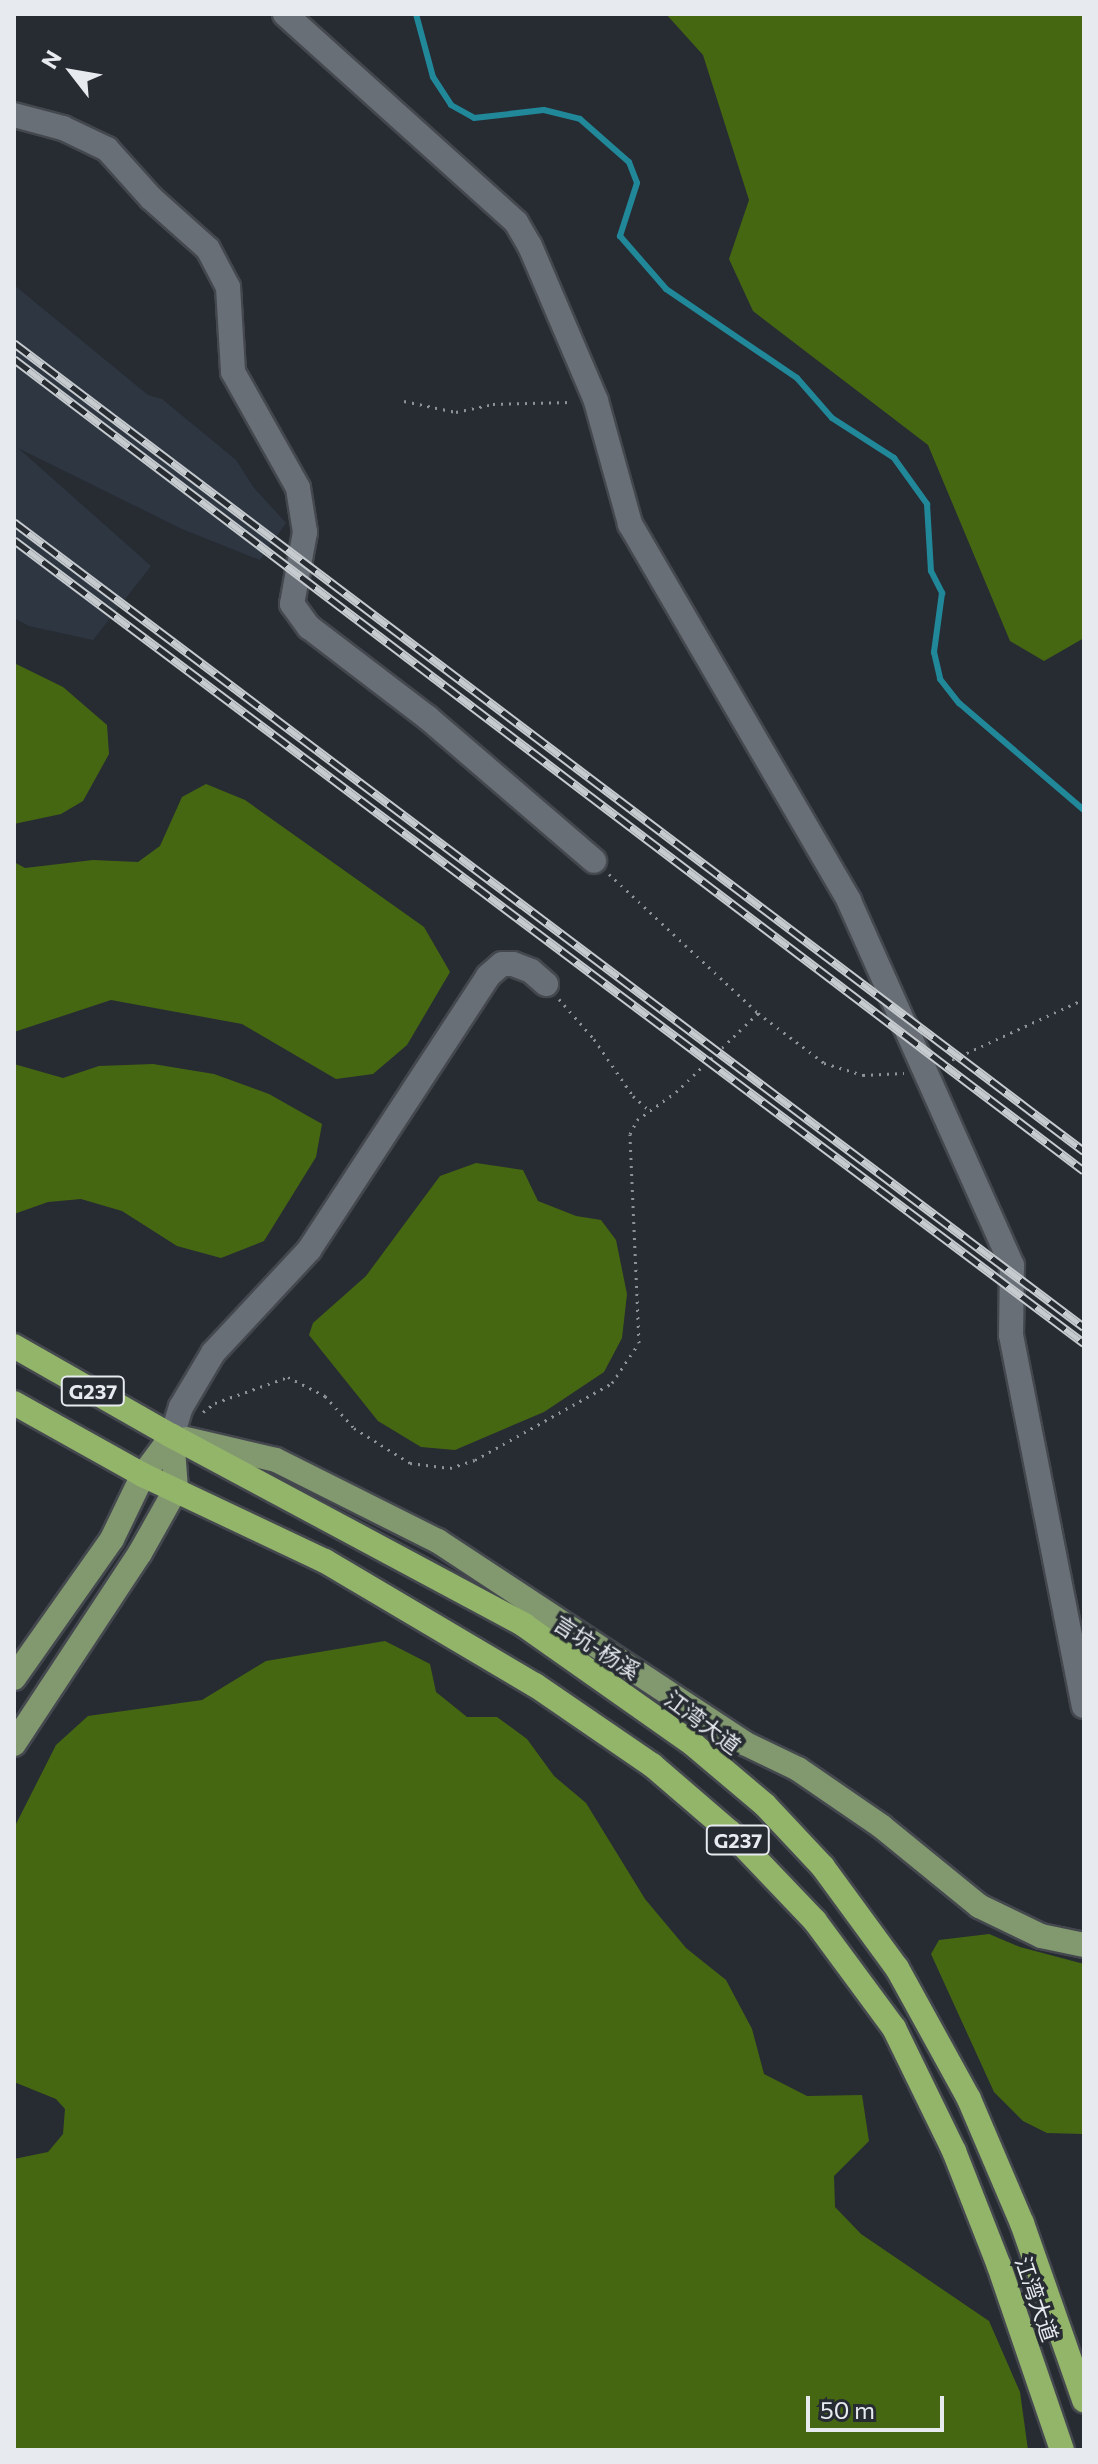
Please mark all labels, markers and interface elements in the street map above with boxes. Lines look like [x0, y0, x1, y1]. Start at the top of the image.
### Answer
north arrow [32, 32, 112, 112]
text: N [35, 45, 67, 73]
road number: G237 [59, 1375, 127, 1407]
street label: 言坑-杨溪 [549, 1609, 645, 1685]
street label: 江湾大道 [660, 1685, 746, 1759]
road number: G237 [704, 1824, 772, 1856]
street label: 江湾大道 [1010, 2253, 1064, 2345]
scale bar [810, 2380, 948, 2430]
text: 50 m [820, 2395, 875, 2424]

